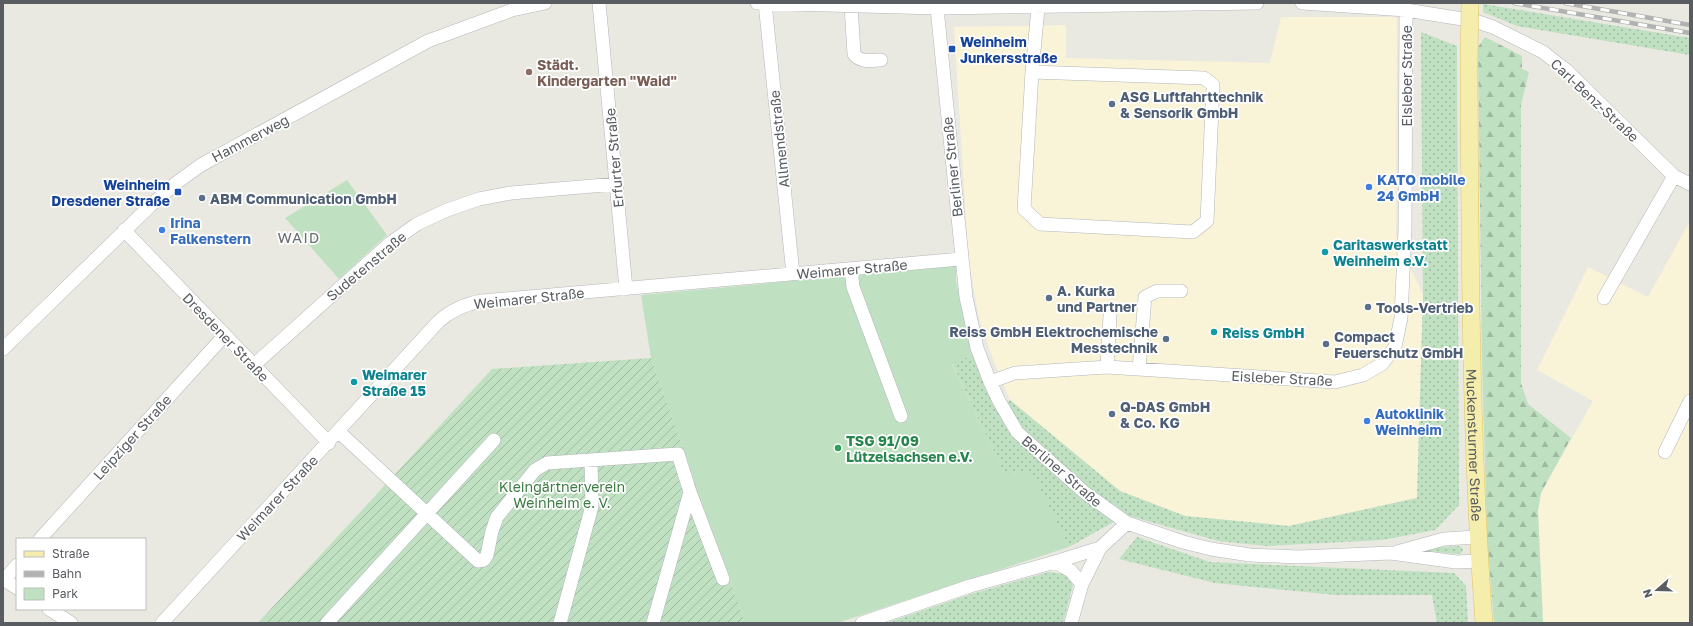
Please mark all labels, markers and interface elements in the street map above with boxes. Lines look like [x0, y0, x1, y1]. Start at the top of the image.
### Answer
street label: Eisleber Straße [1398, 25, 1415, 127]
place label: Weinheim Junkersstraße [960, 33, 1058, 66]
marker: Weinheim Junkersstraße [947, 44, 957, 54]
street label: Carl-Benz-Straße [1547, 55, 1643, 145]
place label: Städt. Kindergarten "Waid" [537, 56, 677, 89]
marker: Städt. Kindergarten "Waid" [524, 67, 534, 77]
place label: ASG Luftfahrttechnik & Sensorik GmbH [1120, 88, 1264, 121]
street label: Allmendstraße [765, 89, 793, 189]
marker: ASG Luftfahrttechnik & Sensorik GmbH [1107, 99, 1117, 109]
street label: Erfurter Straße [601, 107, 627, 209]
street label: Hammerweg [208, 111, 292, 165]
street label: Berliner Straße [938, 116, 966, 218]
place label: KATO mobile 24 GmbH [1377, 171, 1466, 204]
place label: Weinheim Dresdener Straße [51, 176, 170, 209]
marker: KATO mobile 24 GmbH [1364, 182, 1374, 192]
marker: Weinheim Dresdener Straße [173, 187, 183, 197]
place label: ABM Communication GmbH [210, 190, 397, 207]
marker: ABM Communication GmbH [197, 193, 207, 203]
place label: Irina Falkenstern [170, 214, 251, 247]
marker: Irina Falkenstern [157, 225, 167, 235]
district label: WAID [278, 228, 320, 246]
street label: Sudetenstraße [323, 228, 409, 304]
place label: Caritaswerkstatt Weinheim e.V. [1333, 236, 1448, 269]
marker: Caritaswerkstatt Weinheim e.V. [1320, 247, 1330, 257]
street label: Weimarer Straße [796, 256, 908, 282]
place label: A. Kurka und Partner [1057, 282, 1137, 315]
street label: Weimarer Straße [473, 284, 585, 312]
street label: Dresdener Straße [179, 289, 273, 385]
marker: A. Kurka und Partner [1044, 293, 1054, 303]
place label: Tools-Vertrieb [1376, 299, 1474, 316]
marker: Tools-Vertrieb [1363, 302, 1373, 312]
place label: Reiss GmbH Elektrochemische Messtechnik [949, 323, 1158, 356]
place label: Reiss GmbH [1222, 324, 1305, 341]
marker: Reiss GmbH [1209, 327, 1219, 337]
place label: Compact Feuerschutz GmbH [1334, 328, 1463, 361]
marker: Reiss GmbH Elektrochemische Messtechnik [1161, 334, 1171, 344]
marker: Compact Feuerschutz GmbH [1321, 339, 1331, 349]
place label: Weimarer Straße 15 [362, 366, 427, 399]
street label: Eisleber Straße [1231, 367, 1333, 389]
street label: Muckensturmer Straße [1464, 368, 1486, 522]
marker: Weimarer Straße 15 [349, 377, 359, 387]
street label: Leipziger Straße [89, 391, 175, 483]
place label: Q-DAS GmbH & Co. KG [1120, 398, 1210, 431]
place label: Autoklinik Weinheim [1375, 405, 1444, 438]
marker: Q-DAS GmbH & Co. KG [1107, 409, 1117, 419]
marker: Autoklinik Weinheim [1362, 416, 1372, 426]
place label: TSG 91/09 Lützelsachsen e.V. [846, 432, 973, 465]
street label: Berliner Straße [1018, 432, 1106, 510]
marker: TSG 91/09 Lützelsachsen e.V. [833, 443, 843, 453]
street label: Weimarer Straße [233, 452, 321, 544]
park label: Kleingärtnerverein Weinheim e. V. [499, 478, 625, 511]
legend [16, 538, 146, 610]
text: Straße [52, 546, 90, 561]
text: Bahn [52, 566, 82, 581]
north arrow [1637, 570, 1677, 610]
text: Park [52, 586, 78, 601]
text: N [1640, 587, 1655, 600]

